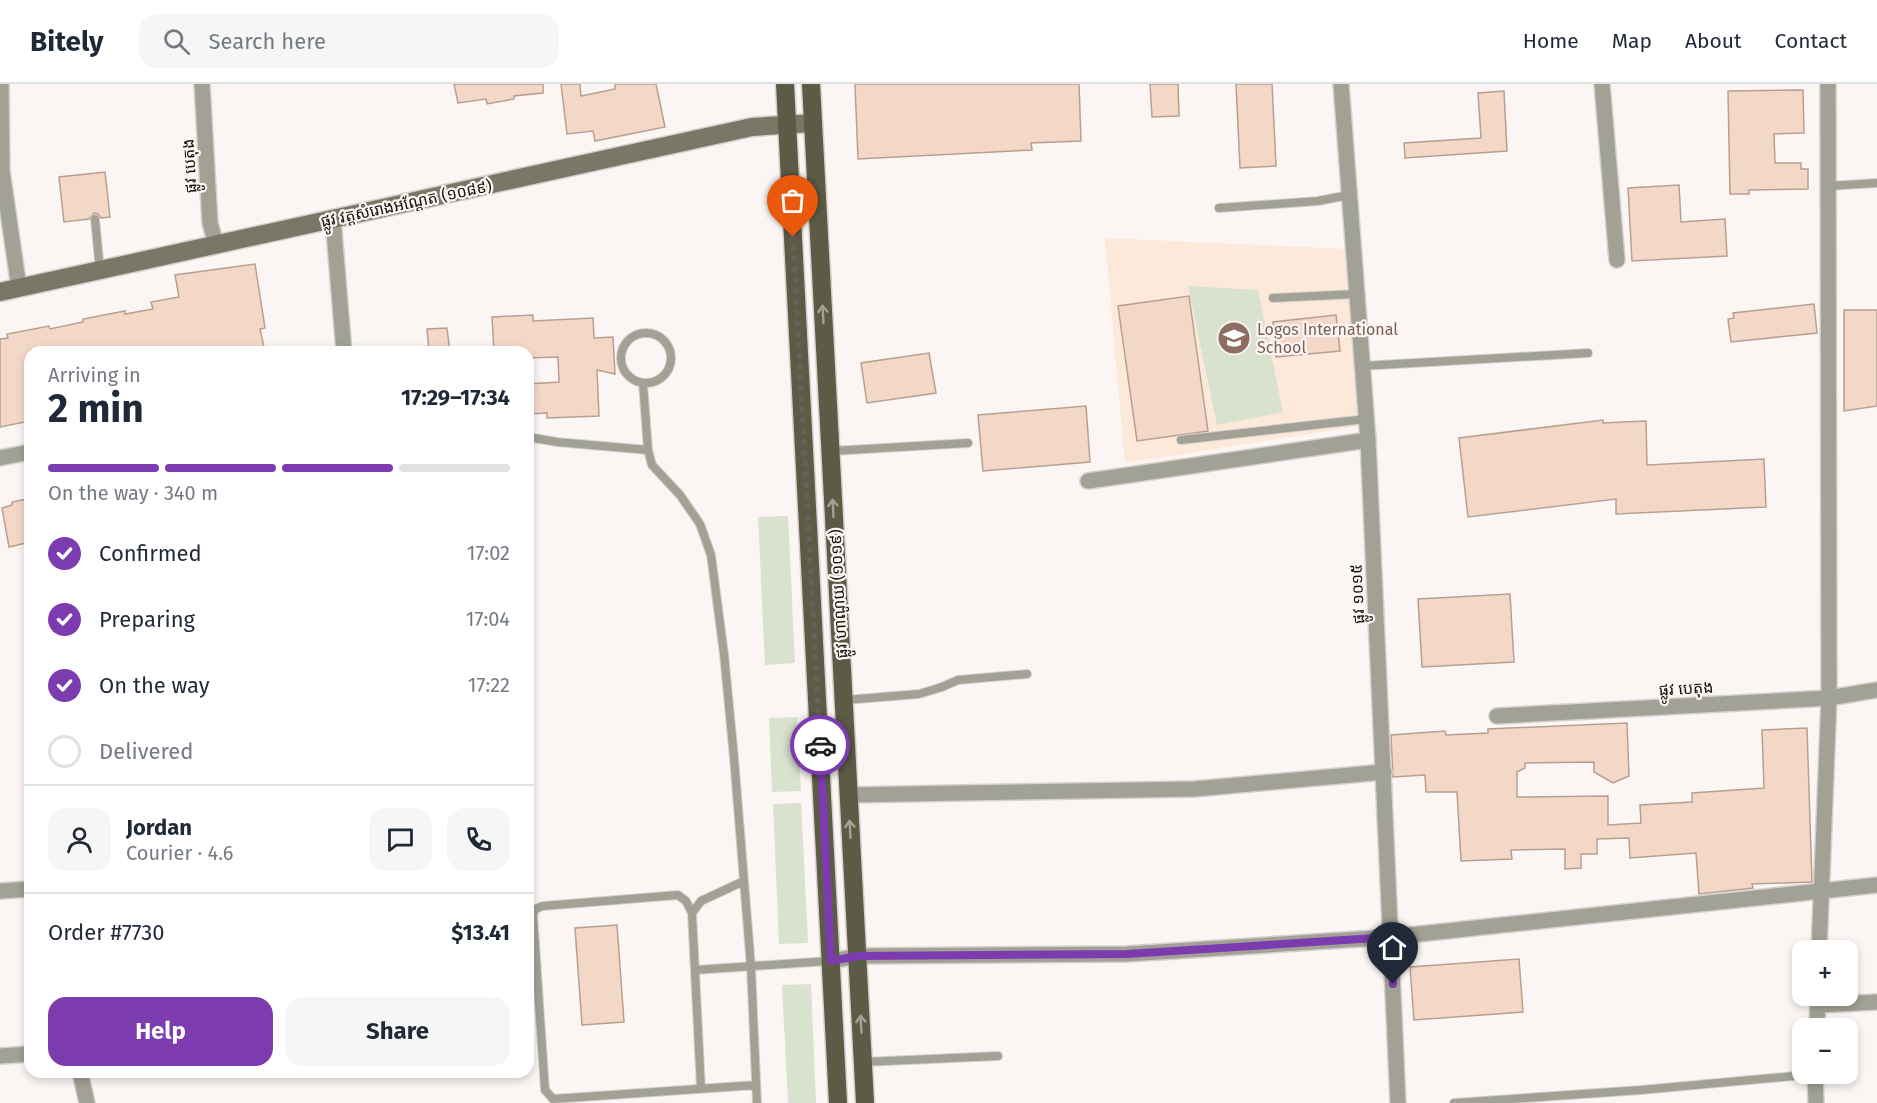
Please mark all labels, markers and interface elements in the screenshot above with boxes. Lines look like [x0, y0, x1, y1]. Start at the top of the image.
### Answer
search box [139, 14, 559, 68]
text: Bitely [30, 25, 103, 58]
icon: search [160, 25, 193, 58]
text: Search here [208, 28, 326, 55]
text: Home [1523, 28, 1579, 54]
text: Map [1612, 28, 1652, 54]
text: About [1685, 28, 1742, 54]
text: Contact [1775, 28, 1847, 54]
street label: ផ្លូវ បេតុង [179, 138, 205, 194]
pin [767, 175, 818, 237]
street label: ផ្លូវ វត្តសំរោងអណ្ដែត (១០៨៩) [319, 176, 494, 236]
icon: bag [776, 184, 809, 217]
one-way arrow [818, 304, 829, 324]
school or university icon: Logos International School [1216, 320, 1252, 356]
place label: Logos International School [1257, 320, 1398, 357]
text: Arriving in [48, 363, 141, 387]
text: 17:29–17:34 [401, 384, 510, 411]
text: 2 min [48, 386, 144, 432]
text: On the way · 340 m [48, 481, 218, 505]
one-way arrow [828, 499, 839, 519]
street label: ផ្លូវ ហាណូយ (១០១៩) [826, 529, 856, 659]
icon: check [48, 537, 81, 570]
text: Confirmed [99, 540, 202, 567]
text: 17:02 [467, 541, 510, 565]
street label: ផ្លូវ ១០១៥ [1346, 563, 1373, 625]
icon: check [48, 603, 81, 636]
text: Preparing [99, 606, 195, 633]
text: 17:04 [466, 607, 510, 631]
icon: check [48, 669, 81, 702]
text: On the way [99, 672, 210, 699]
text: 17:22 [468, 673, 510, 697]
street label: ផ្លូវ បេតុង [1658, 678, 1714, 704]
courier [790, 715, 850, 775]
icon: car [804, 729, 837, 762]
text: Delivered [99, 738, 194, 765]
button: person [48, 808, 111, 871]
button: chat [369, 808, 432, 871]
button: phone [447, 808, 510, 871]
text: Jordan [126, 814, 192, 841]
one-way arrow [845, 819, 856, 839]
text: Courier · 4.6 [126, 841, 233, 865]
text: Order #7730 [48, 919, 165, 946]
text: $13.41 [451, 919, 510, 946]
pin [1367, 922, 1418, 984]
icon: home [1376, 931, 1409, 964]
map controls [1792, 940, 1858, 1084]
button: + [1792, 940, 1858, 1006]
button: Help [48, 997, 273, 1066]
button: Share [285, 997, 510, 1066]
one-way arrow [855, 1014, 867, 1034]
button: − [1792, 1018, 1858, 1084]

